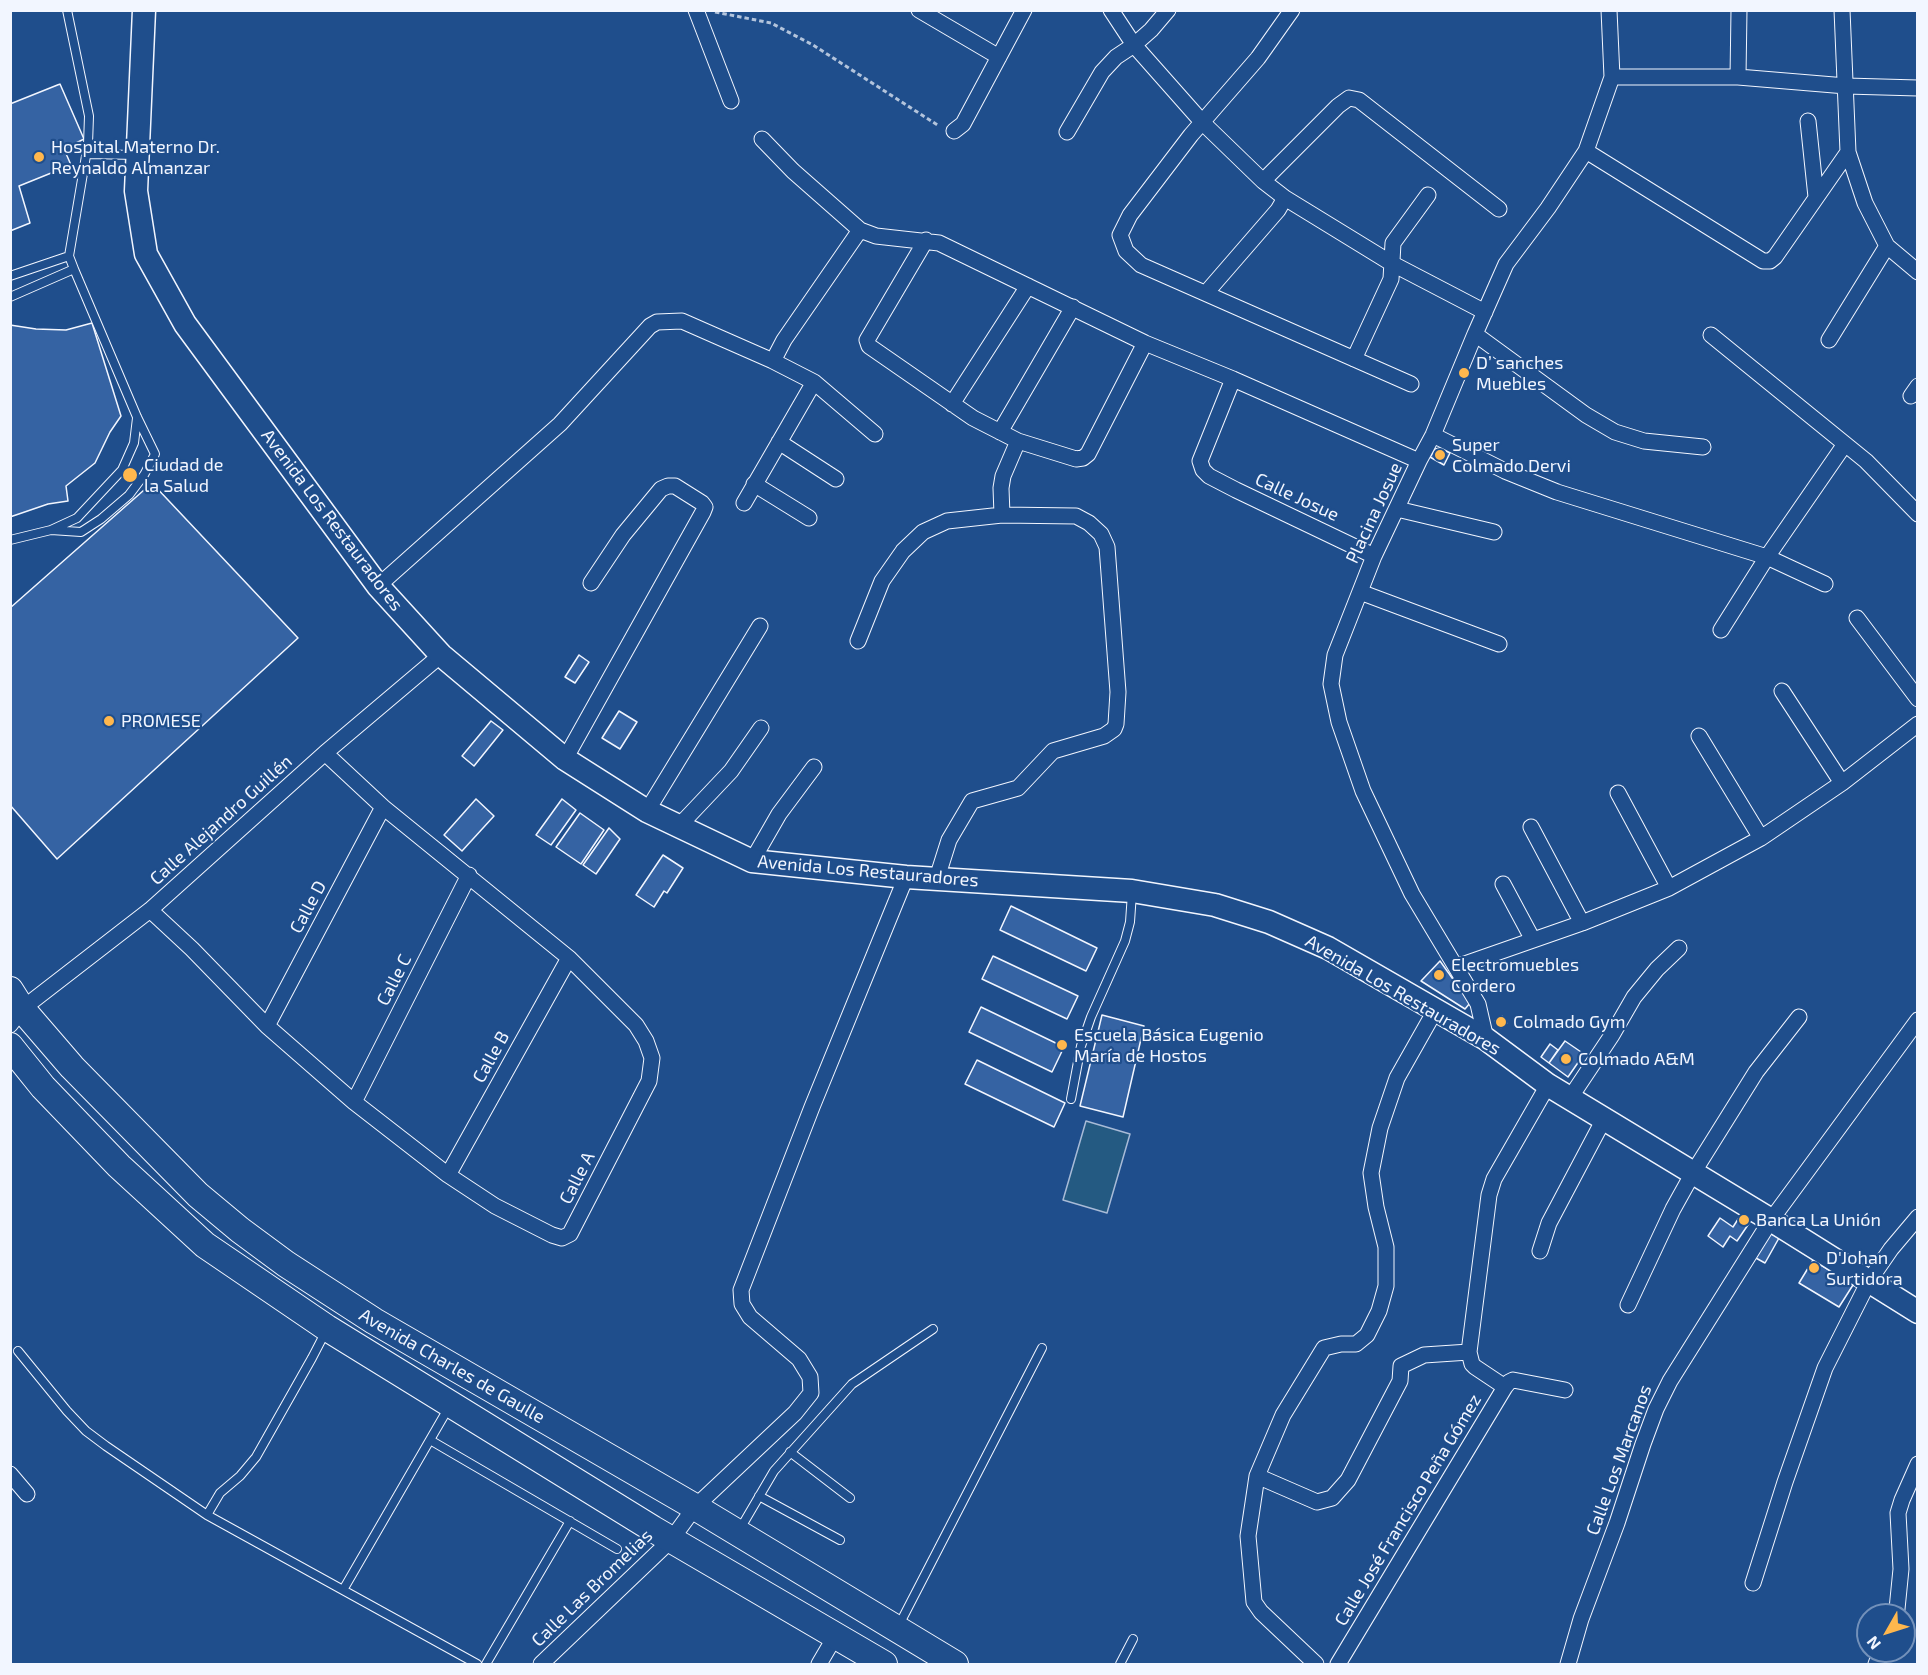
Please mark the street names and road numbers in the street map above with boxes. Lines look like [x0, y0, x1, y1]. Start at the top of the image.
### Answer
street label: Avenida Los Restauradores [257, 425, 407, 615]
street label: Placina Josue [1341, 459, 1407, 567]
street label: Calle Josue [1252, 468, 1342, 526]
street label: Calle Alejandro Guillén [145, 750, 297, 890]
street label: Avenida Los Restauradores [757, 851, 979, 891]
street label: Calle D [285, 877, 331, 937]
street label: Avenida Los Restauradores [1301, 930, 1505, 1060]
street label: Calle C [372, 951, 416, 1009]
street label: Calle B [468, 1027, 514, 1087]
street label: Calle A [555, 1148, 599, 1208]
street label: Avenida Charles de Gaulle [355, 1304, 549, 1428]
street label: Calle Los Marcanos [1582, 1382, 1656, 1538]
street label: Calle José Francisco Peña Gómez [1330, 1390, 1486, 1630]
street label: Calle Las Bromelias [527, 1525, 657, 1651]

